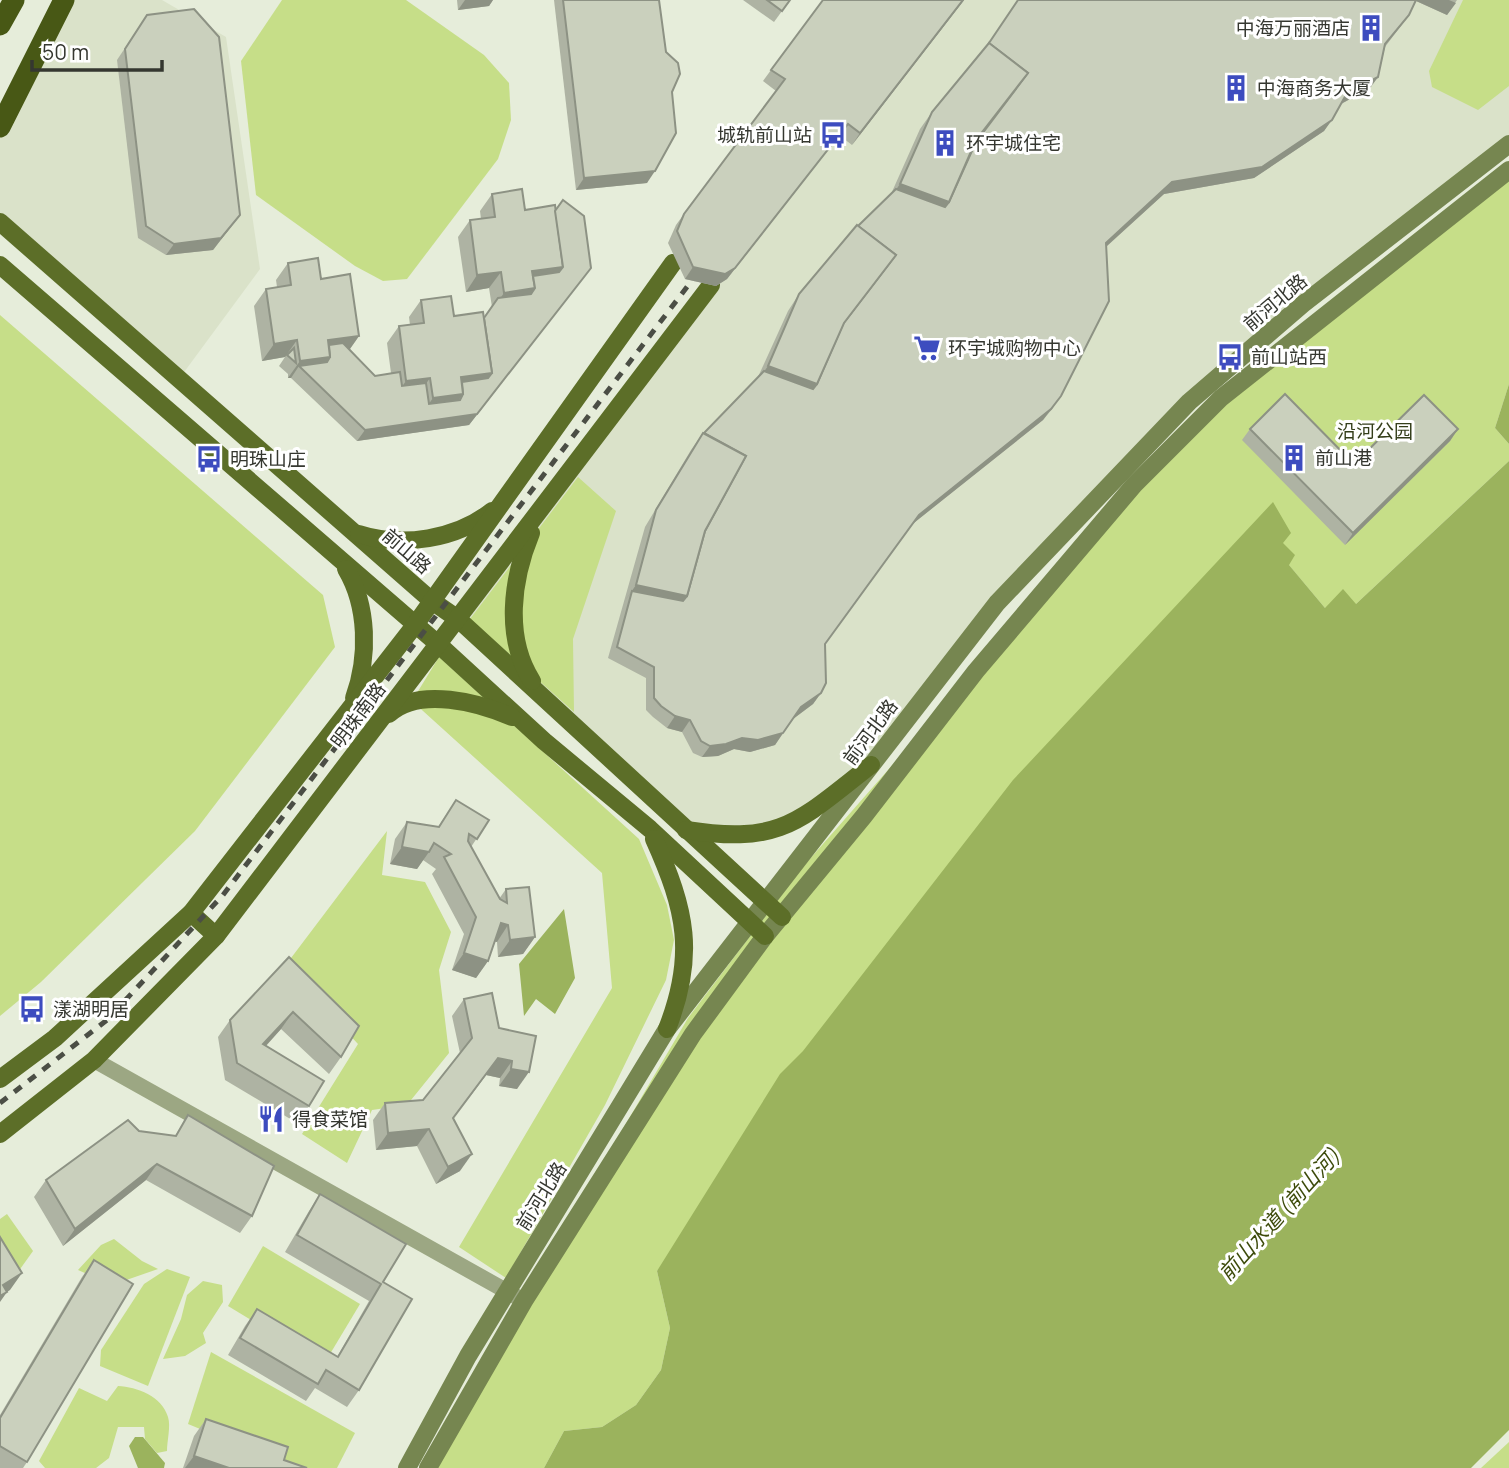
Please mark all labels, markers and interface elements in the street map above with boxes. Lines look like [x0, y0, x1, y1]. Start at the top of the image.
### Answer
building icon: 中海万丽酒店 [1356, 13, 1386, 43]
place label: 中海万丽酒店 [1236, 15, 1350, 41]
scale bar [32, 28, 161, 72]
text: 50 m [42, 38, 89, 66]
building icon: 中海商务大厦 [1221, 73, 1251, 103]
place label: 中海商务大厦 [1257, 75, 1371, 101]
bus stop icon: 城轨前山站 [818, 120, 848, 150]
place label: 城轨前山站 [717, 122, 812, 148]
building icon: 环宇城住宅 [930, 128, 960, 158]
place label: 环宇城住宅 [966, 130, 1061, 156]
street label: 前河北路 [1238, 268, 1312, 336]
supermarket icon: 环宇城购物中心 [912, 333, 942, 363]
place label: 环宇城购物中心 [948, 335, 1081, 361]
bus stop icon: 前山站西 [1215, 342, 1245, 372]
place label: 前山站西 [1251, 344, 1327, 370]
park label: 沿河公园 [1337, 418, 1413, 444]
building icon: 前山港 [1279, 443, 1309, 473]
bus stop icon: 明珠山庄 [194, 444, 224, 474]
place label: 前山港 [1315, 445, 1372, 471]
place label: 明珠山庄 [230, 446, 306, 472]
street label: 前山路 [377, 522, 437, 580]
street label: 明珠南路 [325, 677, 391, 753]
street label: 前河北路 [837, 694, 903, 770]
bus stop icon: 漾湖明居 [17, 994, 47, 1024]
place label: 漾湖明居 [53, 996, 129, 1022]
restaurant icon: 得食菜馆 [256, 1104, 286, 1134]
place label: 得食菜馆 [292, 1106, 368, 1132]
water label: 前山水道 (前山河) [1212, 1142, 1346, 1286]
street label: 前河北路 [510, 1157, 572, 1235]

